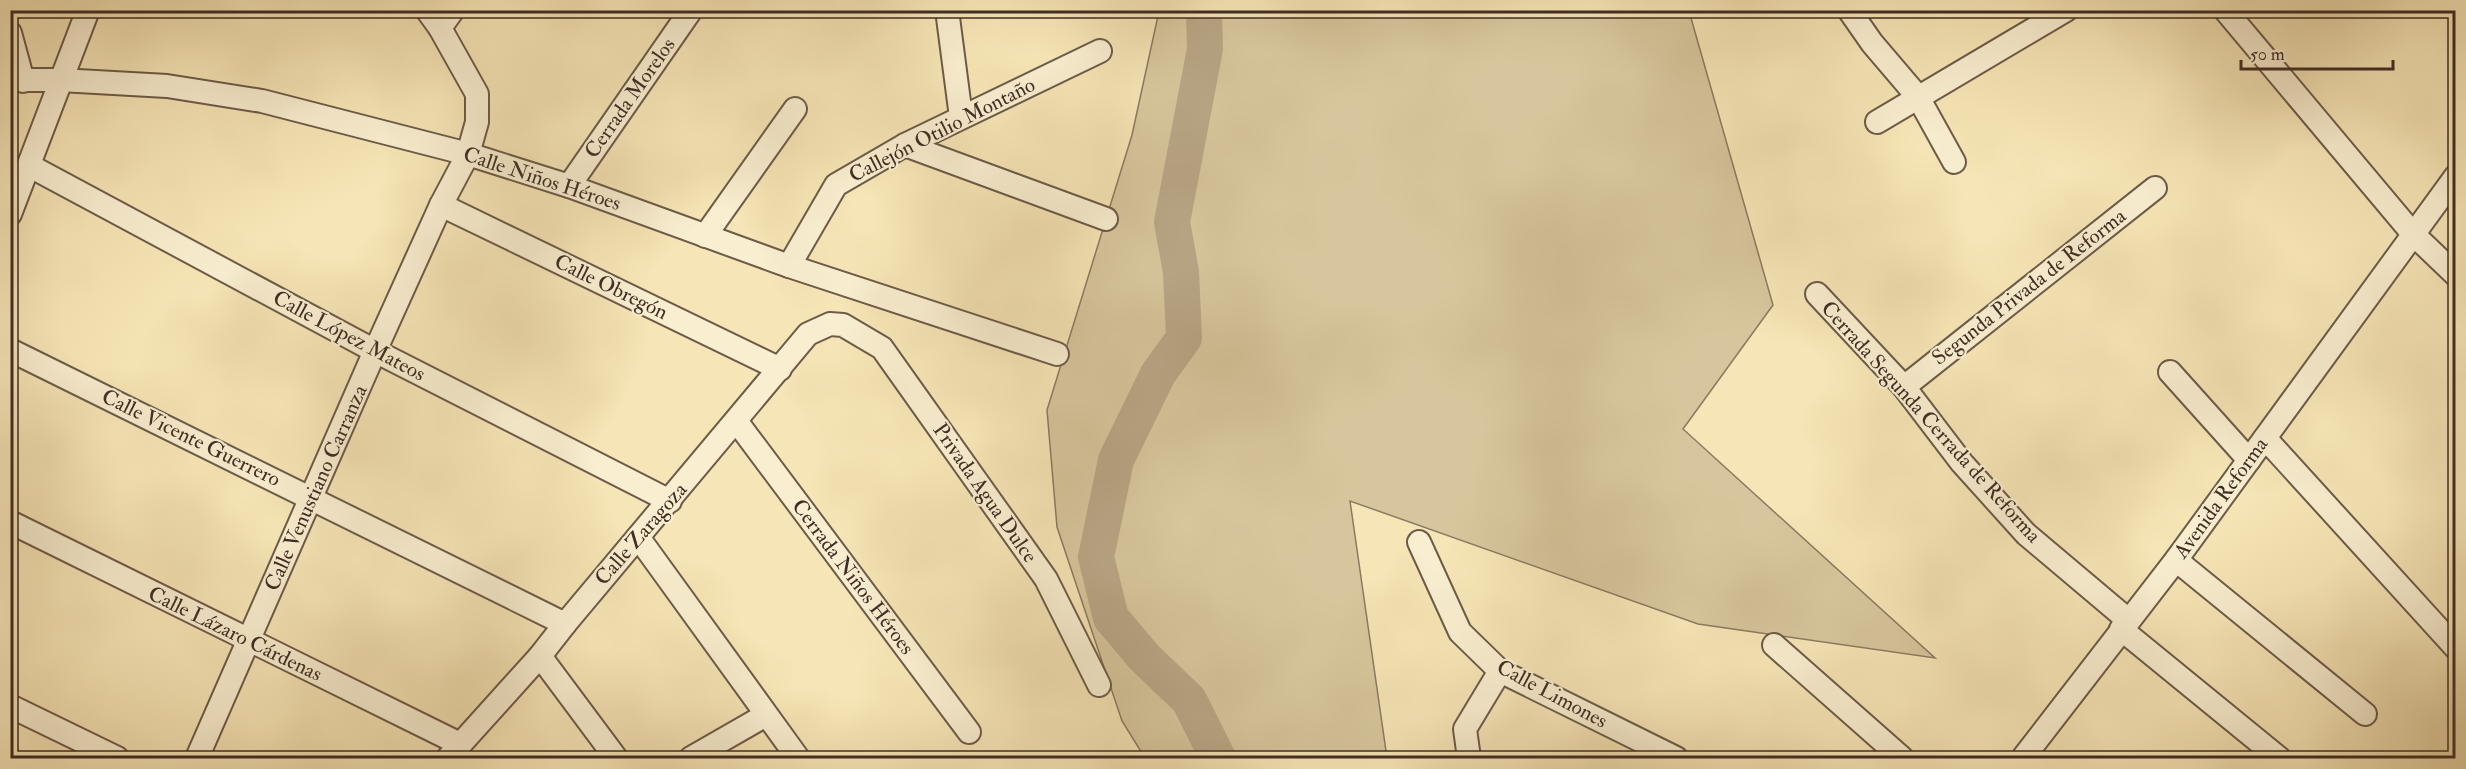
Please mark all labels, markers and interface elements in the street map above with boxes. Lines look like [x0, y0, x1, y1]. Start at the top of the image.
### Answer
street label: Cerrada Morelos [579, 33, 681, 163]
scale bar [2241, 33, 2392, 71]
text: 50 m [2250, 43, 2285, 66]
street label: Callejón Otilio Montaño [844, 71, 1040, 189]
street label: Calle Niños Héroes [460, 141, 624, 217]
street label: Segunda Privada de Reforma [1926, 203, 2132, 371]
street label: Calle Obregón [550, 248, 672, 326]
street label: Calle López Mateos [268, 284, 430, 388]
street label: Cerrada Segunda Cerrada de Reforma [1815, 295, 2047, 549]
street label: Calle Venustiano Carranza [258, 381, 374, 595]
street label: Calle Vicente Guerrero [97, 383, 285, 493]
street label: Privada Agua Dulce [927, 418, 1043, 568]
street label: Avenida Reforma [2167, 432, 2274, 565]
street label: Calle Zaragoza [589, 477, 693, 591]
street label: Cerrada Niños Héroes [786, 494, 920, 660]
street label: Calle Lázaro Cárdenas [144, 580, 326, 688]
street label: Calle Limones [1492, 654, 1612, 734]

